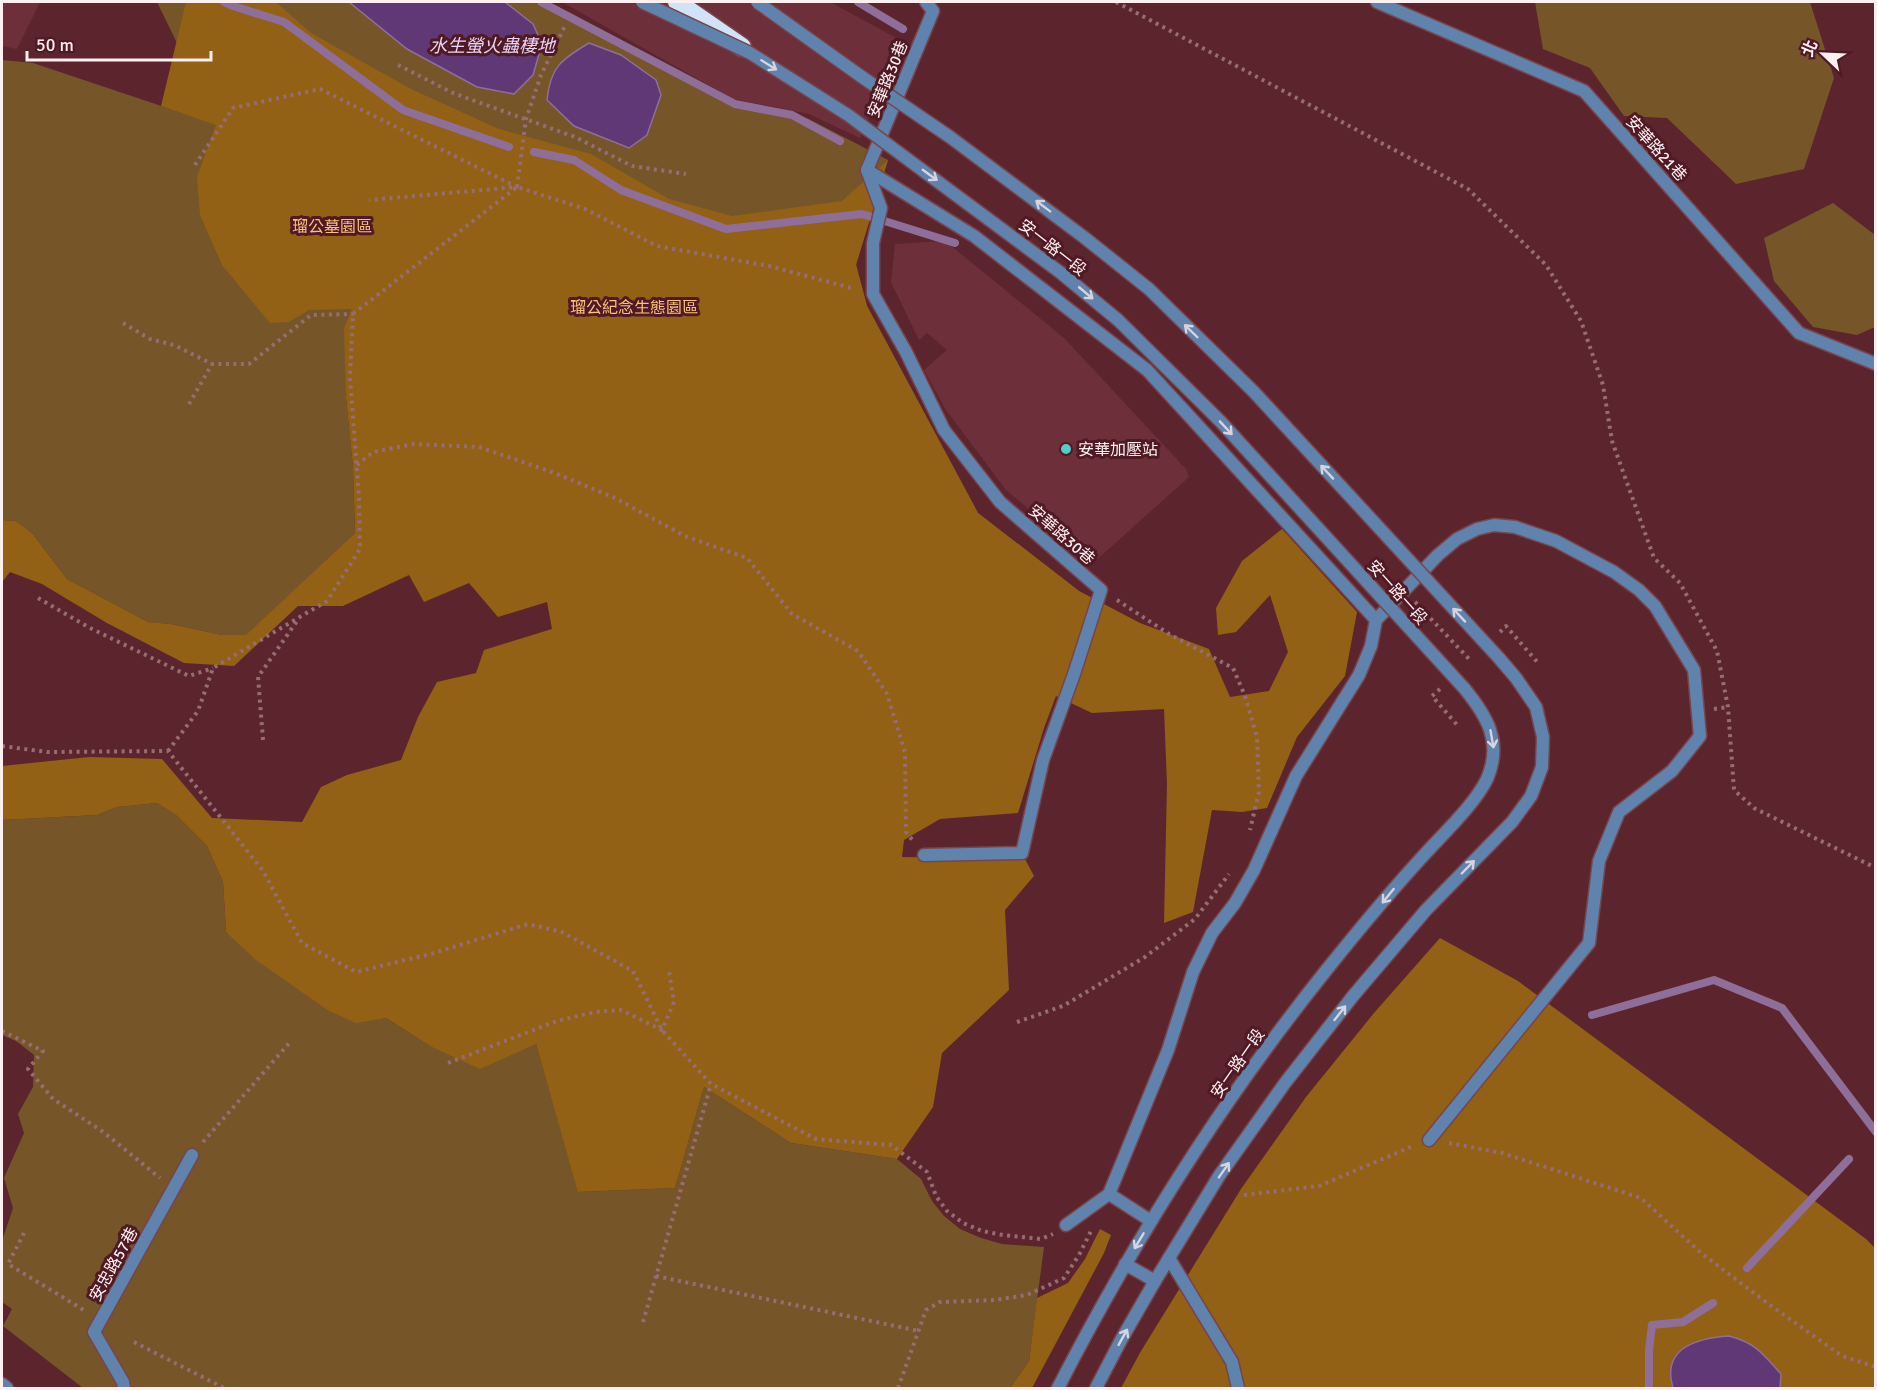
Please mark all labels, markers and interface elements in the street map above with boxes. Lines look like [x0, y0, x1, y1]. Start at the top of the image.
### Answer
scale bar [27, 24, 212, 62]
north arrow [1793, 24, 1853, 84]
text: 50 m [36, 34, 74, 56]
water label: 水生螢火蟲棲地 [429, 35, 557, 57]
text: 北 [1798, 37, 1822, 60]
street label: 安華路30巷 [863, 38, 912, 121]
one-way arrow [761, 59, 778, 72]
street label: 安華路21巷 [1622, 112, 1691, 186]
one-way arrow [922, 169, 938, 182]
one-way arrow [1035, 200, 1051, 212]
street label: 安一路一段 [1015, 215, 1090, 280]
park label: 瑠公墓園區 [292, 217, 372, 237]
one-way arrow [1078, 287, 1094, 300]
park label: 瑠公紀念生態園區 [570, 298, 698, 318]
one-way arrow [1184, 324, 1199, 339]
one-way arrow [1219, 420, 1233, 435]
place label: 安華加壓站 [1078, 440, 1158, 460]
marker: 安華加壓站 [1059, 442, 1073, 456]
one-way arrow [1320, 464, 1334, 479]
street label: 安華路30巷 [1024, 501, 1099, 569]
street label: 安一路一段 [1363, 556, 1431, 629]
one-way arrow [1452, 608, 1466, 623]
one-way arrow [1486, 728, 1497, 748]
one-way arrow [1461, 859, 1476, 874]
one-way arrow [1381, 888, 1395, 903]
one-way arrow [1333, 1005, 1346, 1021]
street label: 安一路一段 [1207, 1025, 1269, 1102]
one-way arrow [1218, 1162, 1230, 1178]
street label: 安忠路57巷 [85, 1224, 142, 1305]
one-way arrow [1133, 1232, 1145, 1249]
one-way arrow [1117, 1329, 1129, 1346]

